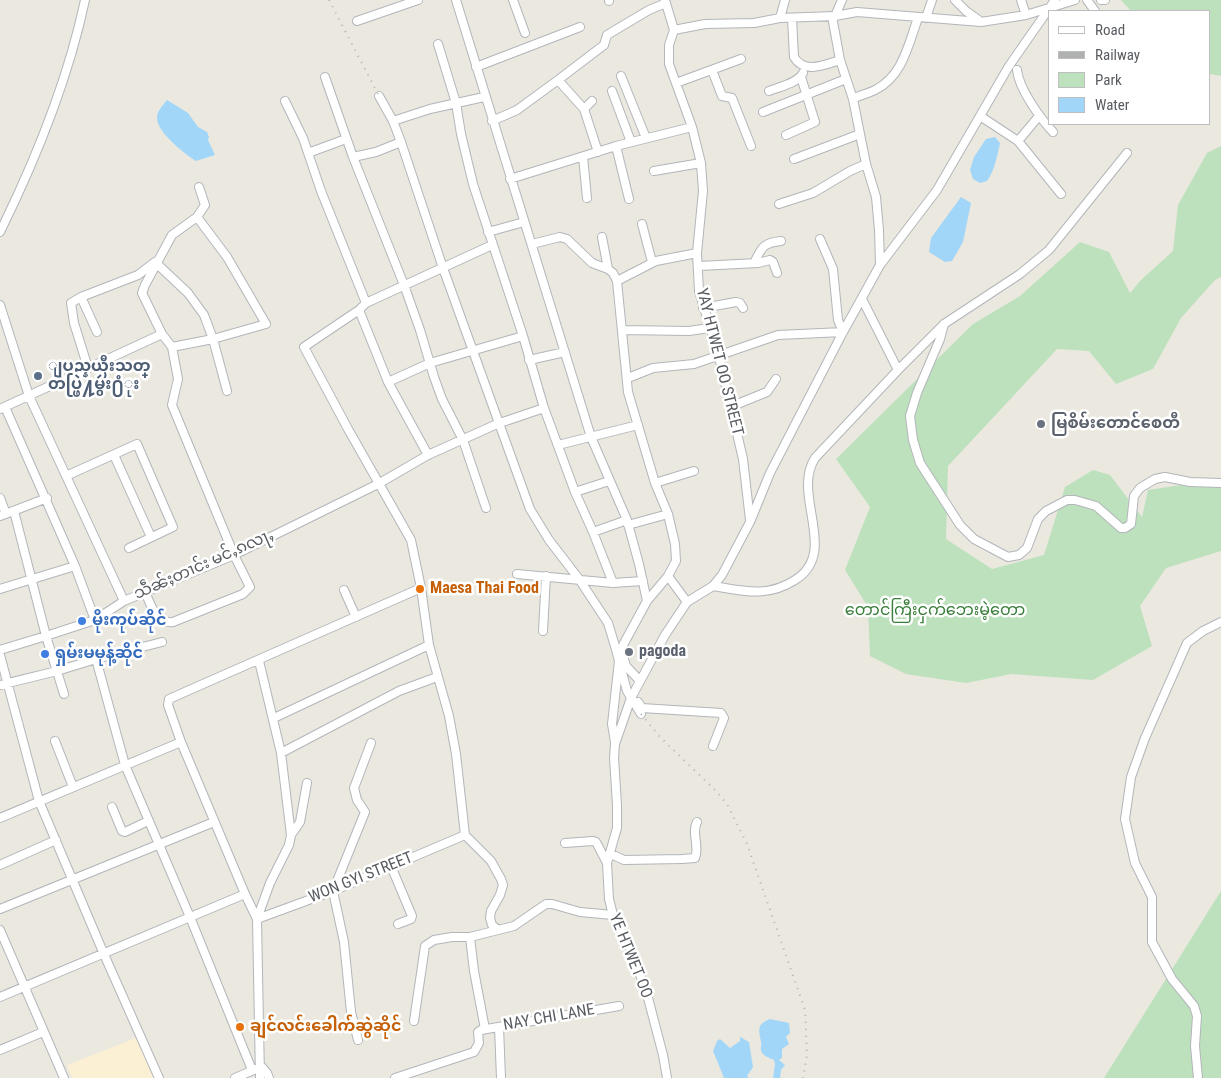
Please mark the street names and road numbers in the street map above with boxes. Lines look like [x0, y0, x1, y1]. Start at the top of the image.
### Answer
street label: YAY HTWET OO STREET [691, 286, 747, 438]
street label: သဵၼ်ႈတၢင်း မင်ႇၵလႃႇ [131, 526, 277, 604]
street label: WON GYI STREET [306, 848, 416, 908]
street label: YE HTWET OO [604, 911, 656, 1001]
street label: NAY CHI LANE [502, 1001, 596, 1035]

